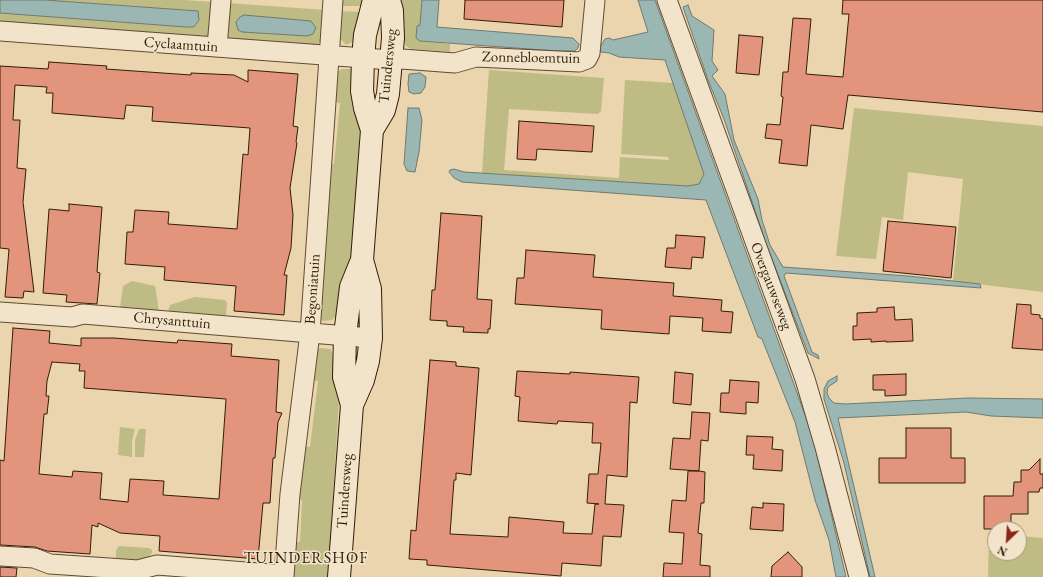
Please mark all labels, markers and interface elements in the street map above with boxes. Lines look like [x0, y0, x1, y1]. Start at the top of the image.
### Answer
street label: Tuindersweg [375, 28, 401, 104]
street label: Cyclaamtuin [143, 33, 219, 57]
street label: Zonnebloemtuin [482, 48, 580, 68]
street label: Overgauwseweg [746, 240, 796, 332]
street label: Begoniatuin [302, 253, 324, 325]
street label: Chrysanttuin [133, 309, 211, 333]
street label: Tuindersweg [333, 453, 357, 529]
north arrow [987, 521, 1027, 561]
text: N [995, 543, 1009, 559]
district label: TUINDERSHOF [244, 549, 368, 569]

